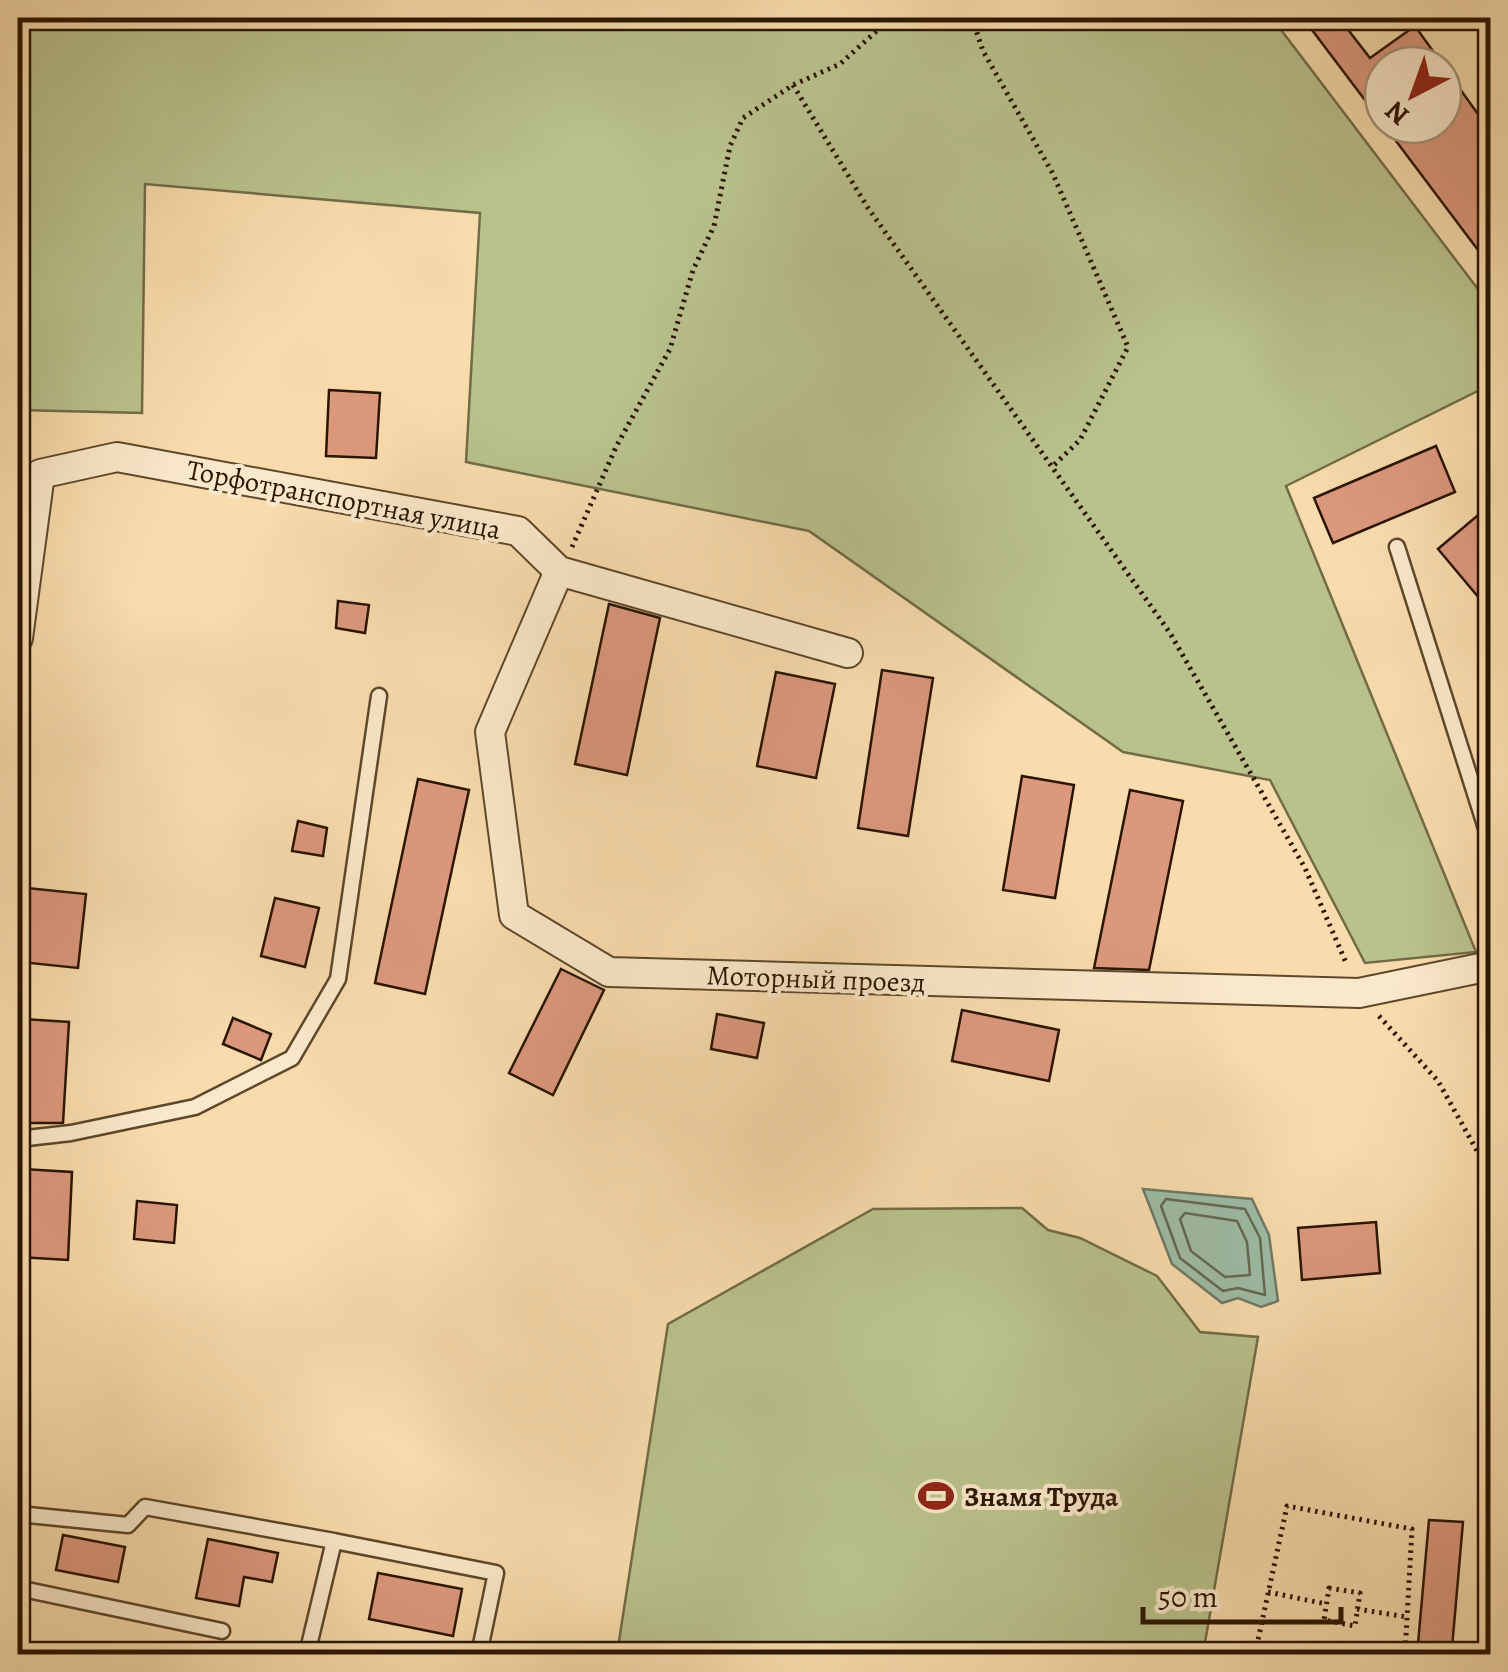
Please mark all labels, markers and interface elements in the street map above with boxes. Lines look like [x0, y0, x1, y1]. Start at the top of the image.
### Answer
north arrow [1363, 45, 1463, 145]
text: N [1377, 92, 1417, 134]
street label: Торфотранспортная улица [184, 451, 504, 549]
street label: Моторный проезд [706, 956, 926, 1002]
sports icon: Знамя Труда [917, 1477, 955, 1515]
place label: Знамя Труда [964, 1478, 1119, 1516]
scale bar [1143, 1562, 1340, 1624]
text: 50 m [1158, 1577, 1218, 1617]

